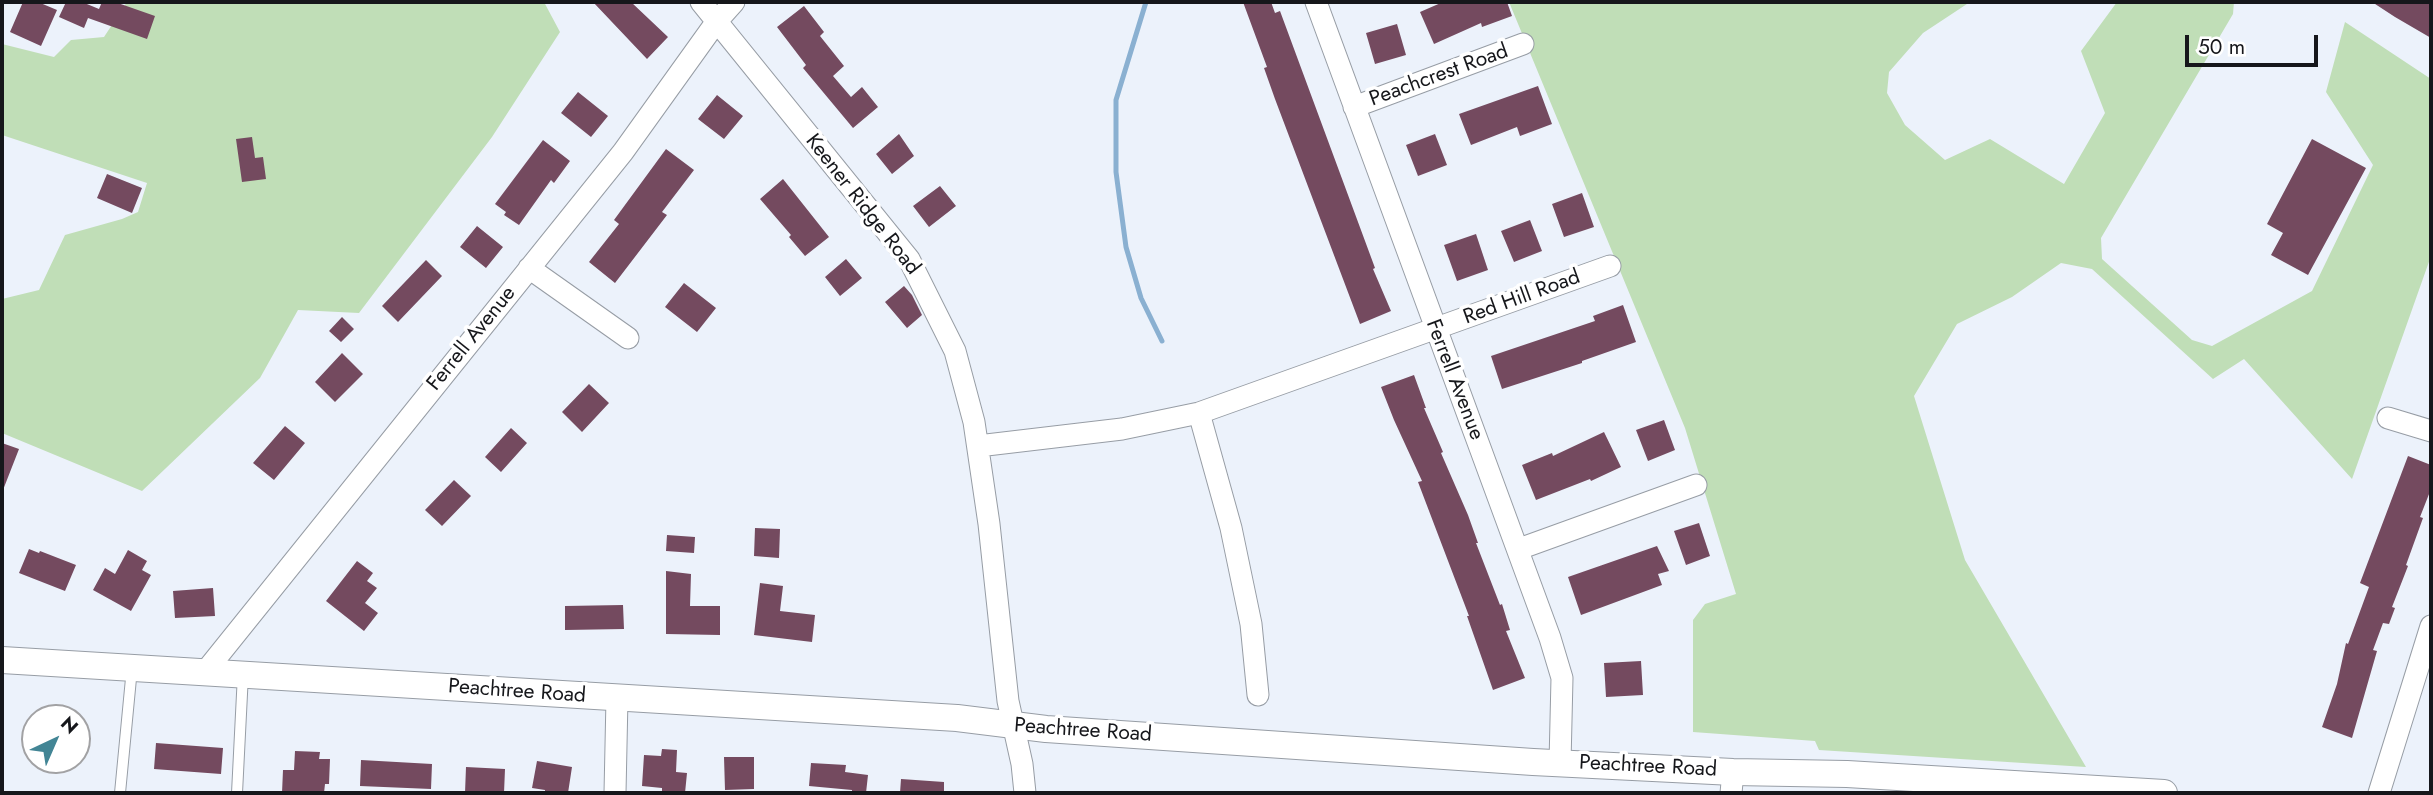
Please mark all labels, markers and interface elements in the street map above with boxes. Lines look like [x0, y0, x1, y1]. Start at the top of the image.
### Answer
scale bar [2188, 21, 2321, 65]
text: 50 m [2198, 32, 2245, 62]
street label: Peachcrest Road [1366, 39, 1512, 113]
street label: Keener Ridge Road [799, 130, 925, 280]
street label: Red Hill Road [1460, 265, 1584, 331]
street label: Ferrell Avenue [422, 282, 522, 396]
street label: Ferrell Avenue [1419, 316, 1489, 444]
street label: Peachtree Road [447, 675, 587, 709]
north arrow [21, 704, 91, 774]
text: N [55, 710, 84, 740]
street label: Peachtree Road [1013, 714, 1153, 748]
street label: Peachtree Road [1578, 751, 1718, 783]

